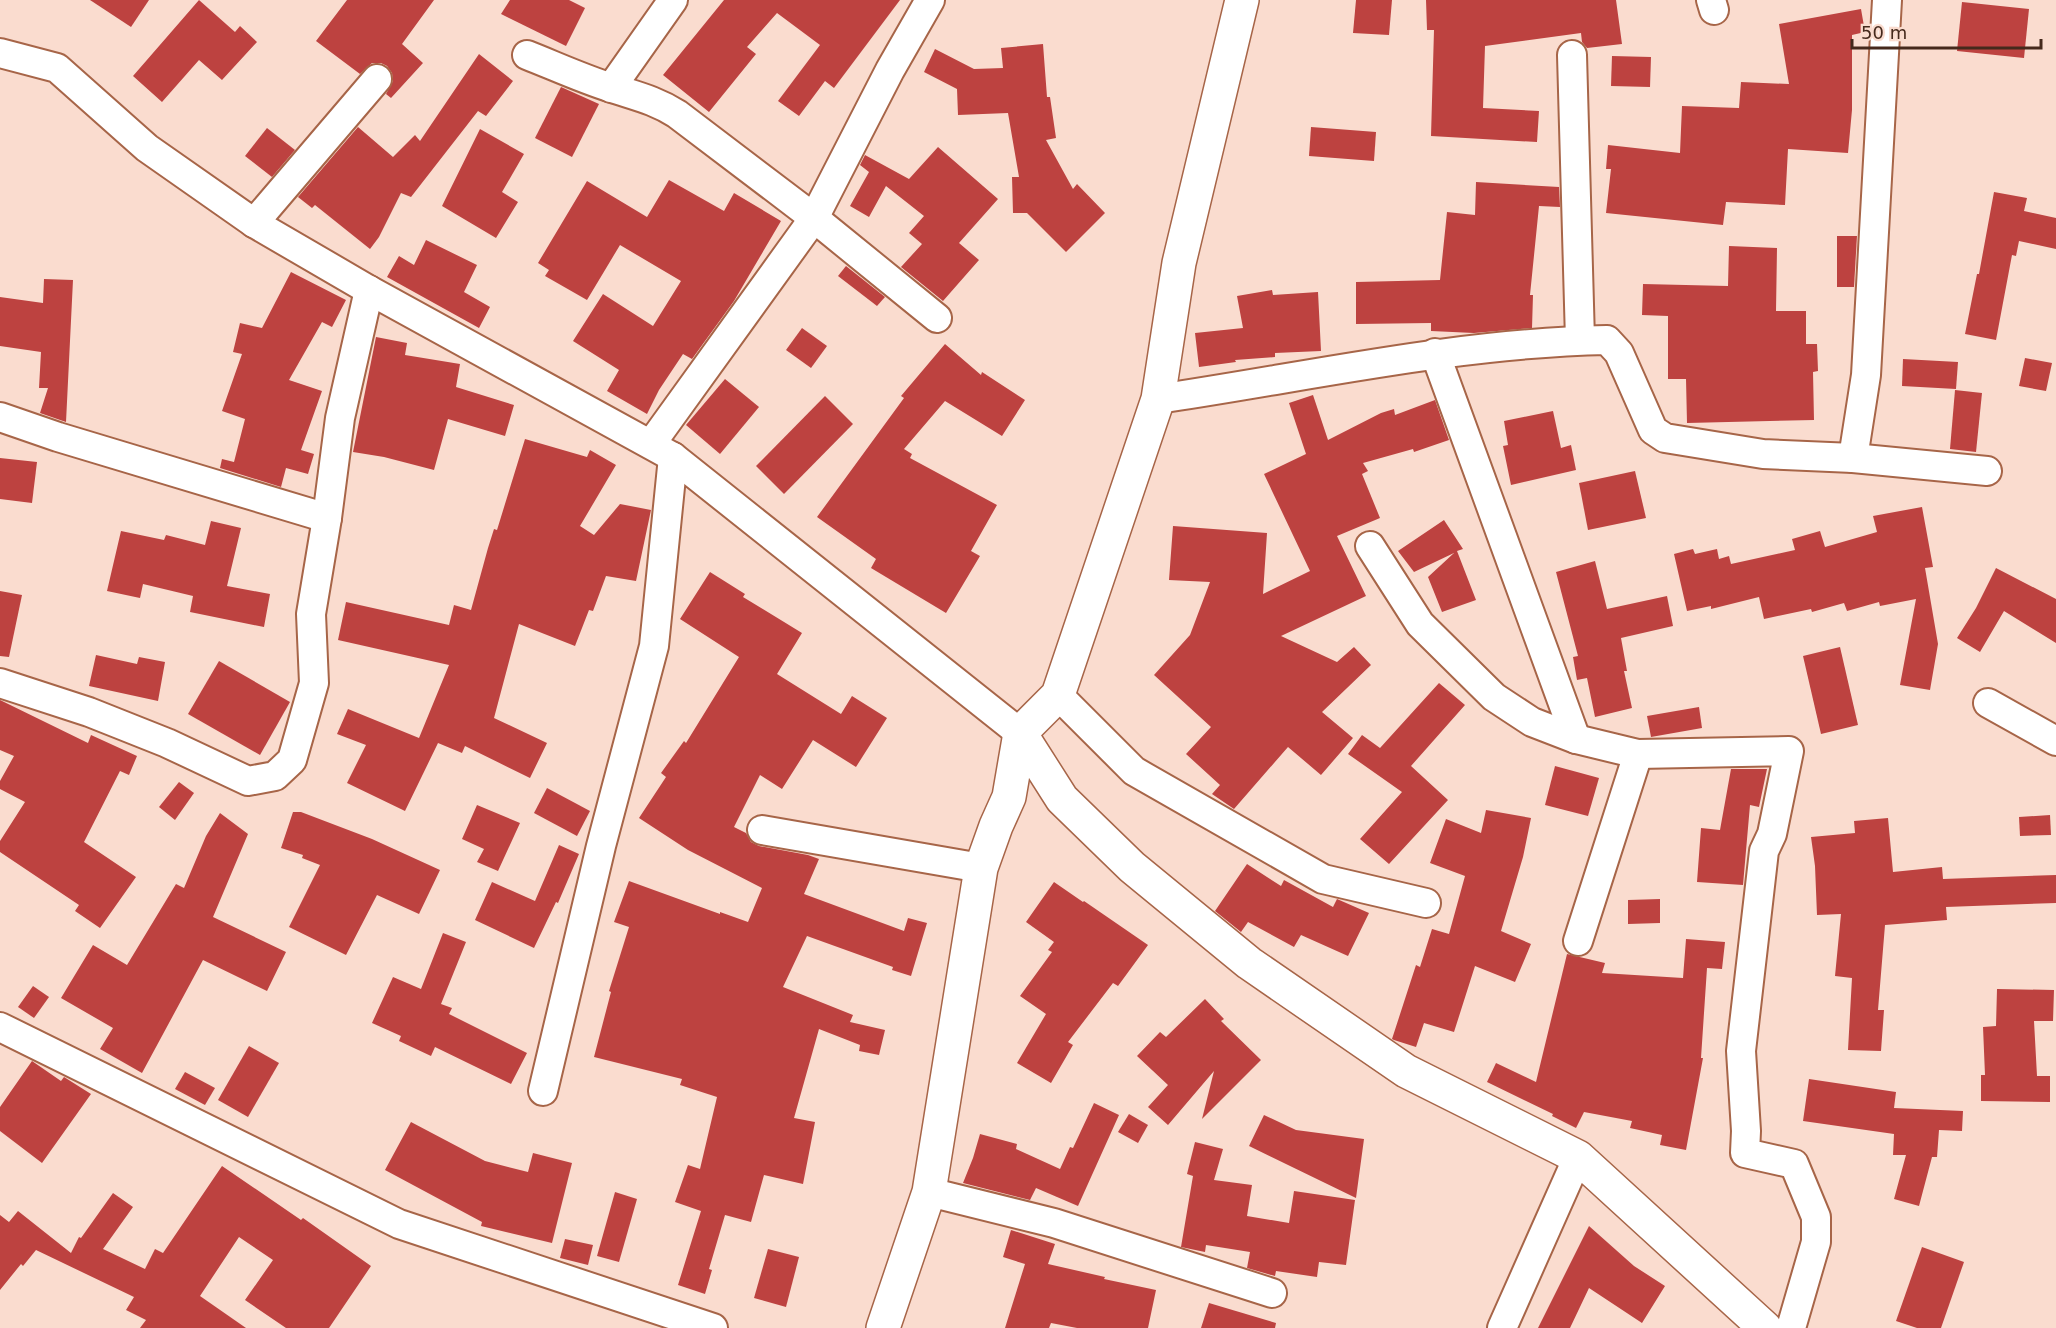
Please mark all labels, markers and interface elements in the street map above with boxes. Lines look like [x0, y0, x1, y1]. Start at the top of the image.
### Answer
scale bar [1852, 12, 2041, 50]
text: 50 m [1861, 22, 1907, 43]

